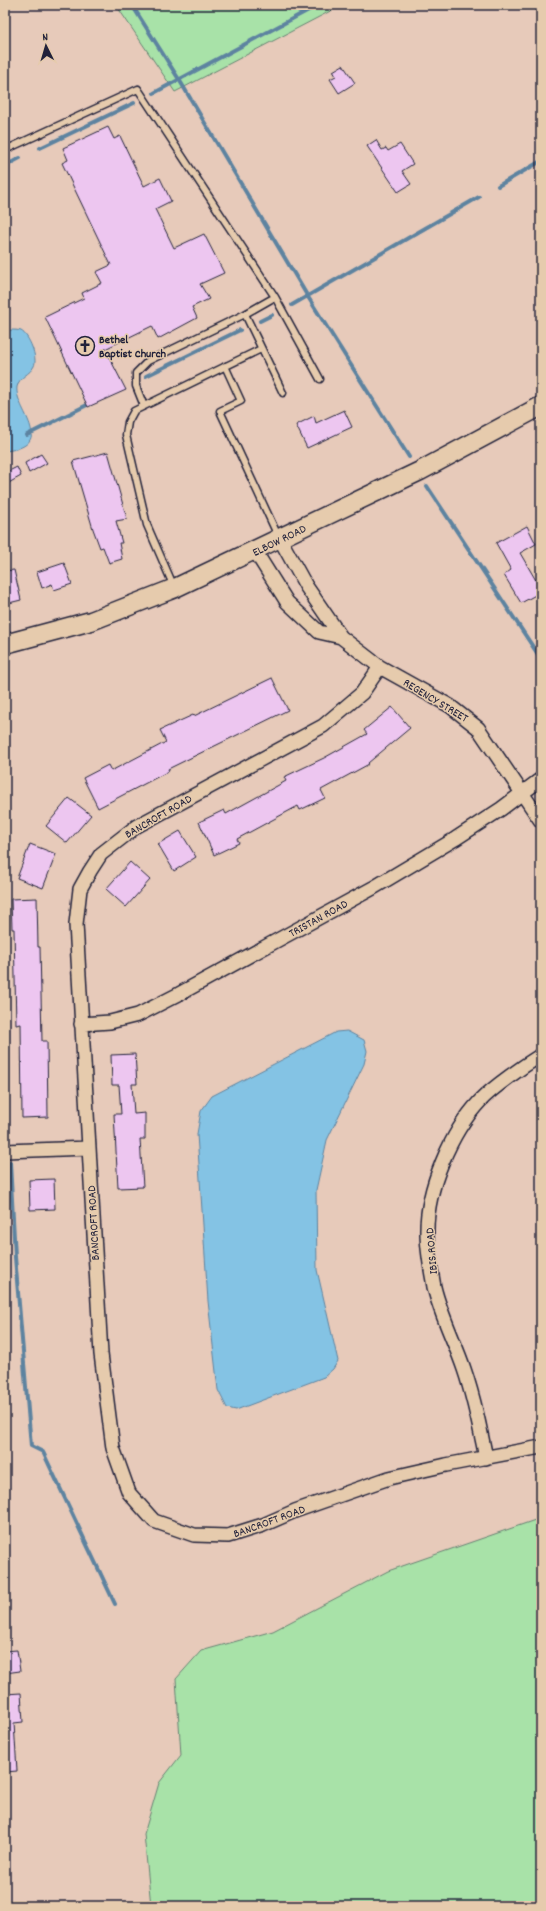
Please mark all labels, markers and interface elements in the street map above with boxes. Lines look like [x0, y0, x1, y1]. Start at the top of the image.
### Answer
north arrow [26, 26, 66, 66]
text: N [42, 30, 49, 46]
place label: Bethel Baptist Church [99, 332, 167, 363]
church icon: Bethel Baptist Church [74, 335, 96, 357]
street label: ELBOW ROAD [250, 521, 309, 562]
street label: REGENCY STREET [399, 675, 471, 728]
street label: BANCROFT ROAD [122, 791, 196, 843]
street label: TRISTAN ROAD [286, 896, 351, 943]
street label: BANCROFT ROAD [84, 1185, 105, 1261]
street label: IBIS ROAD [422, 1227, 443, 1275]
street label: BANCROFT ROAD [231, 1502, 308, 1543]

